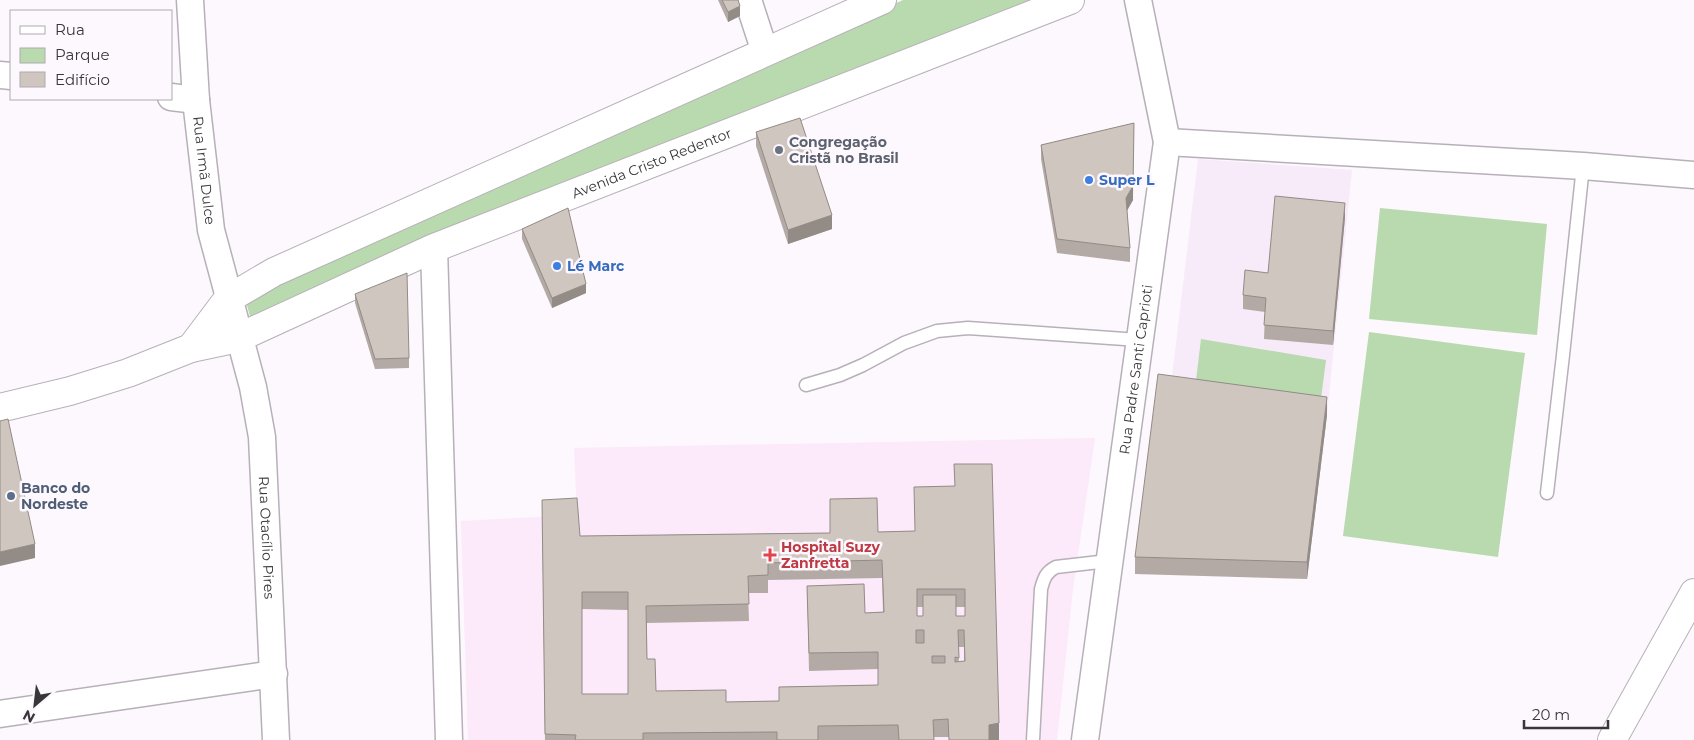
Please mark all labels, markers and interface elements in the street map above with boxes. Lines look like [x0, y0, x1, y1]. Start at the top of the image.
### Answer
legend [10, 10, 172, 100]
text: Rua [55, 20, 85, 39]
text: Parque [55, 45, 110, 64]
text: Edifício [55, 70, 110, 89]
street label: Rua Irmã Dulce [189, 115, 219, 226]
street label: Avenida Cristo Redentor [569, 124, 735, 202]
place label: Congregação Cristã no Brasil [789, 133, 899, 167]
marker: Congregação Cristã no Brasil [773, 144, 785, 156]
place label: Super L [1099, 171, 1155, 189]
marker: Super L [1083, 174, 1095, 186]
place label: Lé Marc [567, 257, 625, 275]
marker: Lé Marc [551, 260, 563, 272]
street label: Rua Padre Santi Caprioti [1115, 283, 1156, 456]
street label: Rua Otacílio Pires [255, 476, 278, 600]
place label: Banco do Nordeste [21, 479, 90, 513]
marker: Banco do Nordeste [5, 490, 17, 502]
place label: Hospital Suzy Zanfretta [781, 538, 880, 572]
marker: Hospital Suzy Zanfretta [763, 548, 777, 562]
north arrow [10, 680, 60, 730]
scale bar [1524, 698, 1608, 730]
text: 20 m [1532, 705, 1570, 724]
text: N [20, 706, 38, 727]

